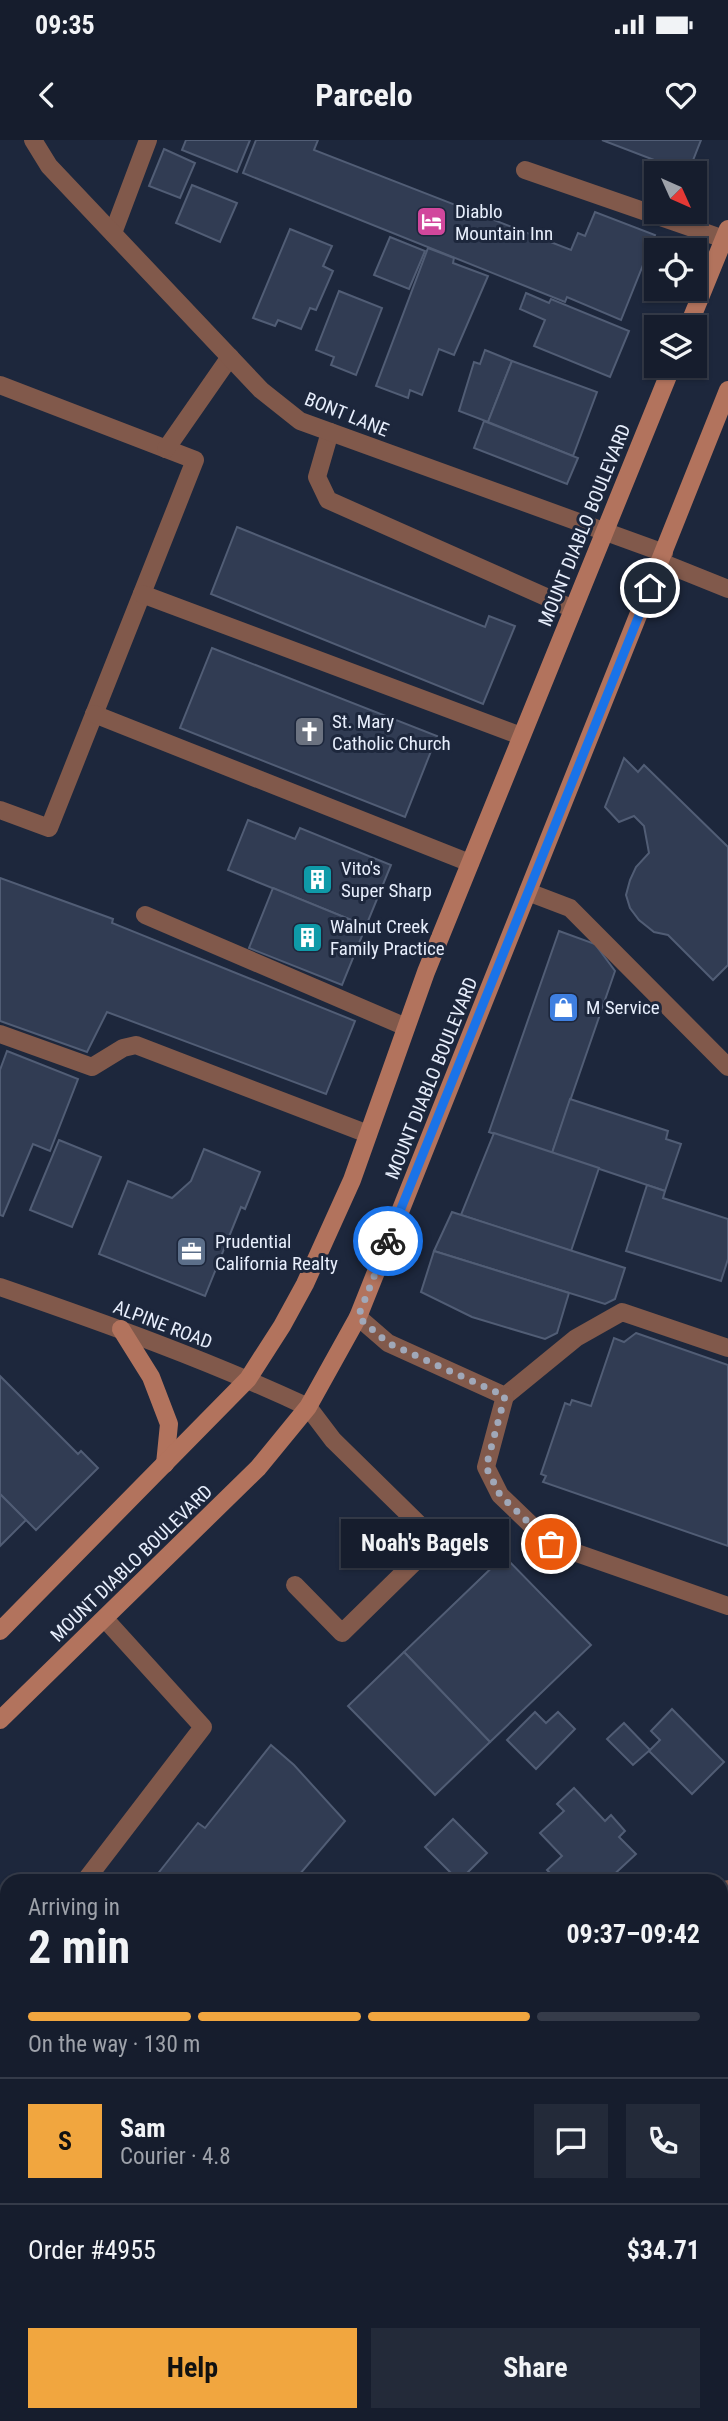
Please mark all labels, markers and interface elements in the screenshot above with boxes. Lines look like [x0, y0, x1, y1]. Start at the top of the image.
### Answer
text: 09:35 [35, 10, 95, 40]
icon: back [28, 76, 66, 114]
text: Parcelo [315, 76, 413, 114]
icon: heart [662, 76, 700, 114]
north arrow [644, 161, 707, 224]
map controls [644, 161, 707, 378]
place label: Diablo Mountain Inn [455, 200, 553, 245]
hotel icon: Diablo Mountain Inn [415, 205, 449, 239]
button: locate [644, 238, 707, 301]
button: layers [644, 315, 707, 378]
street label: BONT LANE [301, 387, 392, 442]
street label: MOUNT DIABLO BOULEVARD [533, 421, 636, 630]
pin [620, 558, 680, 618]
icon: home [631, 569, 669, 607]
place label: St. Mary Catholic Church [332, 710, 451, 755]
church icon: St. Mary Catholic Church [292, 715, 326, 749]
place label: Vito's Super Sharp [341, 857, 432, 902]
building icon: Vito's Super Sharp [301, 862, 335, 896]
place label: Walnut Creek Family Practice [330, 915, 445, 960]
building icon: Walnut Creek Family Practice [290, 920, 324, 954]
street label: MOUNT DIABLO BOULEVARD [380, 974, 483, 1183]
shop icon: M Service [546, 990, 580, 1024]
place label: M Service [586, 996, 660, 1019]
courier [353, 1206, 423, 1276]
icon: bike [369, 1222, 407, 1260]
place label: Prudential California Realty [215, 1230, 338, 1275]
office icon: Prudential California Realty [175, 1235, 209, 1269]
street label: ALPINE ROAD [110, 1295, 215, 1354]
street label: MOUNT DIABLO BOULEVARD [46, 1480, 217, 1647]
pin [521, 1514, 581, 1574]
callout: Noah's Bagels [341, 1520, 509, 1568]
icon: bag [532, 1525, 570, 1563]
text: Noah's Bagels [361, 1530, 489, 1557]
text: Arriving in [28, 1894, 120, 1921]
text: 09:37–09:42 [566, 1919, 700, 1949]
text: 2 min [28, 1920, 130, 1974]
text: On the way · 130 m [28, 2031, 200, 2058]
button: chat [534, 2104, 608, 2178]
button: phone [626, 2104, 700, 2178]
text: Sam [120, 2113, 166, 2143]
text: S [58, 2126, 72, 2156]
text: Courier · 4.8 [120, 2143, 231, 2170]
text: Order #4955 [28, 2235, 156, 2265]
text: $34.71 [627, 2235, 700, 2265]
button: Help [28, 2328, 357, 2408]
button: Share [371, 2328, 700, 2408]

